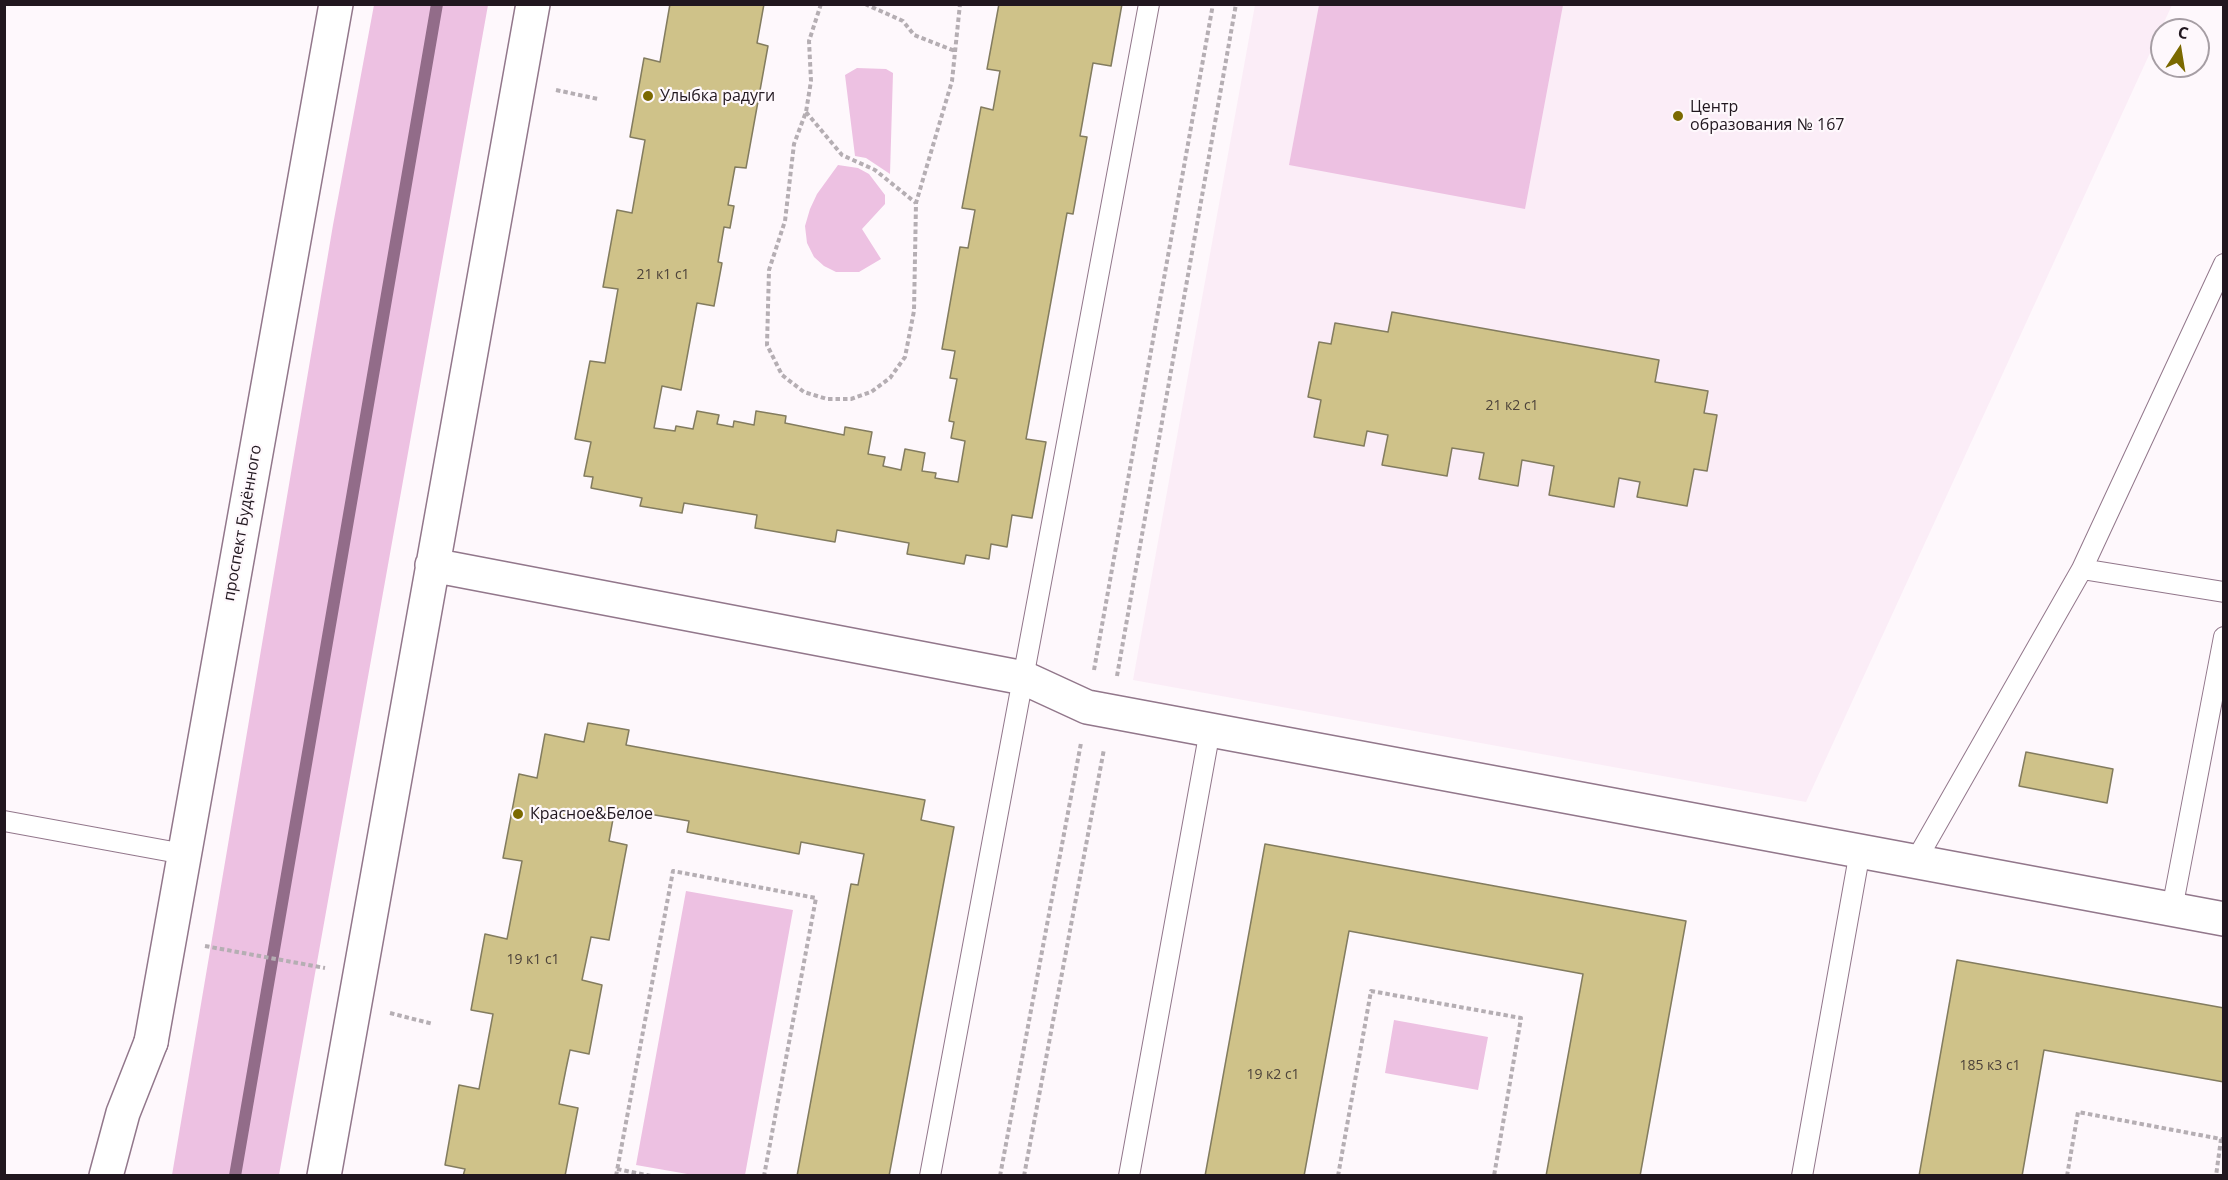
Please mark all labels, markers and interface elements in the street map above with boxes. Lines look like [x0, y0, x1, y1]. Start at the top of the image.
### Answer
north arrow [2150, 18, 2210, 78]
text: С [2176, 21, 2191, 44]
place label: Улыбка радуги [660, 86, 775, 106]
marker: Улыбка радуги [641, 89, 655, 103]
place label: Центр образования № 167 [1690, 97, 1844, 135]
marker: Центр образования № 167 [1671, 109, 1685, 123]
house number: 21 к1 с1 [636, 267, 690, 283]
house number: 21 к2 с1 [1485, 398, 1539, 414]
street label: проспект Будённого [220, 443, 266, 603]
place label: Красное&Белое [530, 804, 653, 824]
marker: Красное&Белое [511, 807, 525, 821]
house number: 19 к1 с1 [506, 952, 560, 968]
house number: 185 к3 с1 [1959, 1058, 2021, 1074]
house number: 19 к2 с1 [1246, 1067, 1300, 1083]

